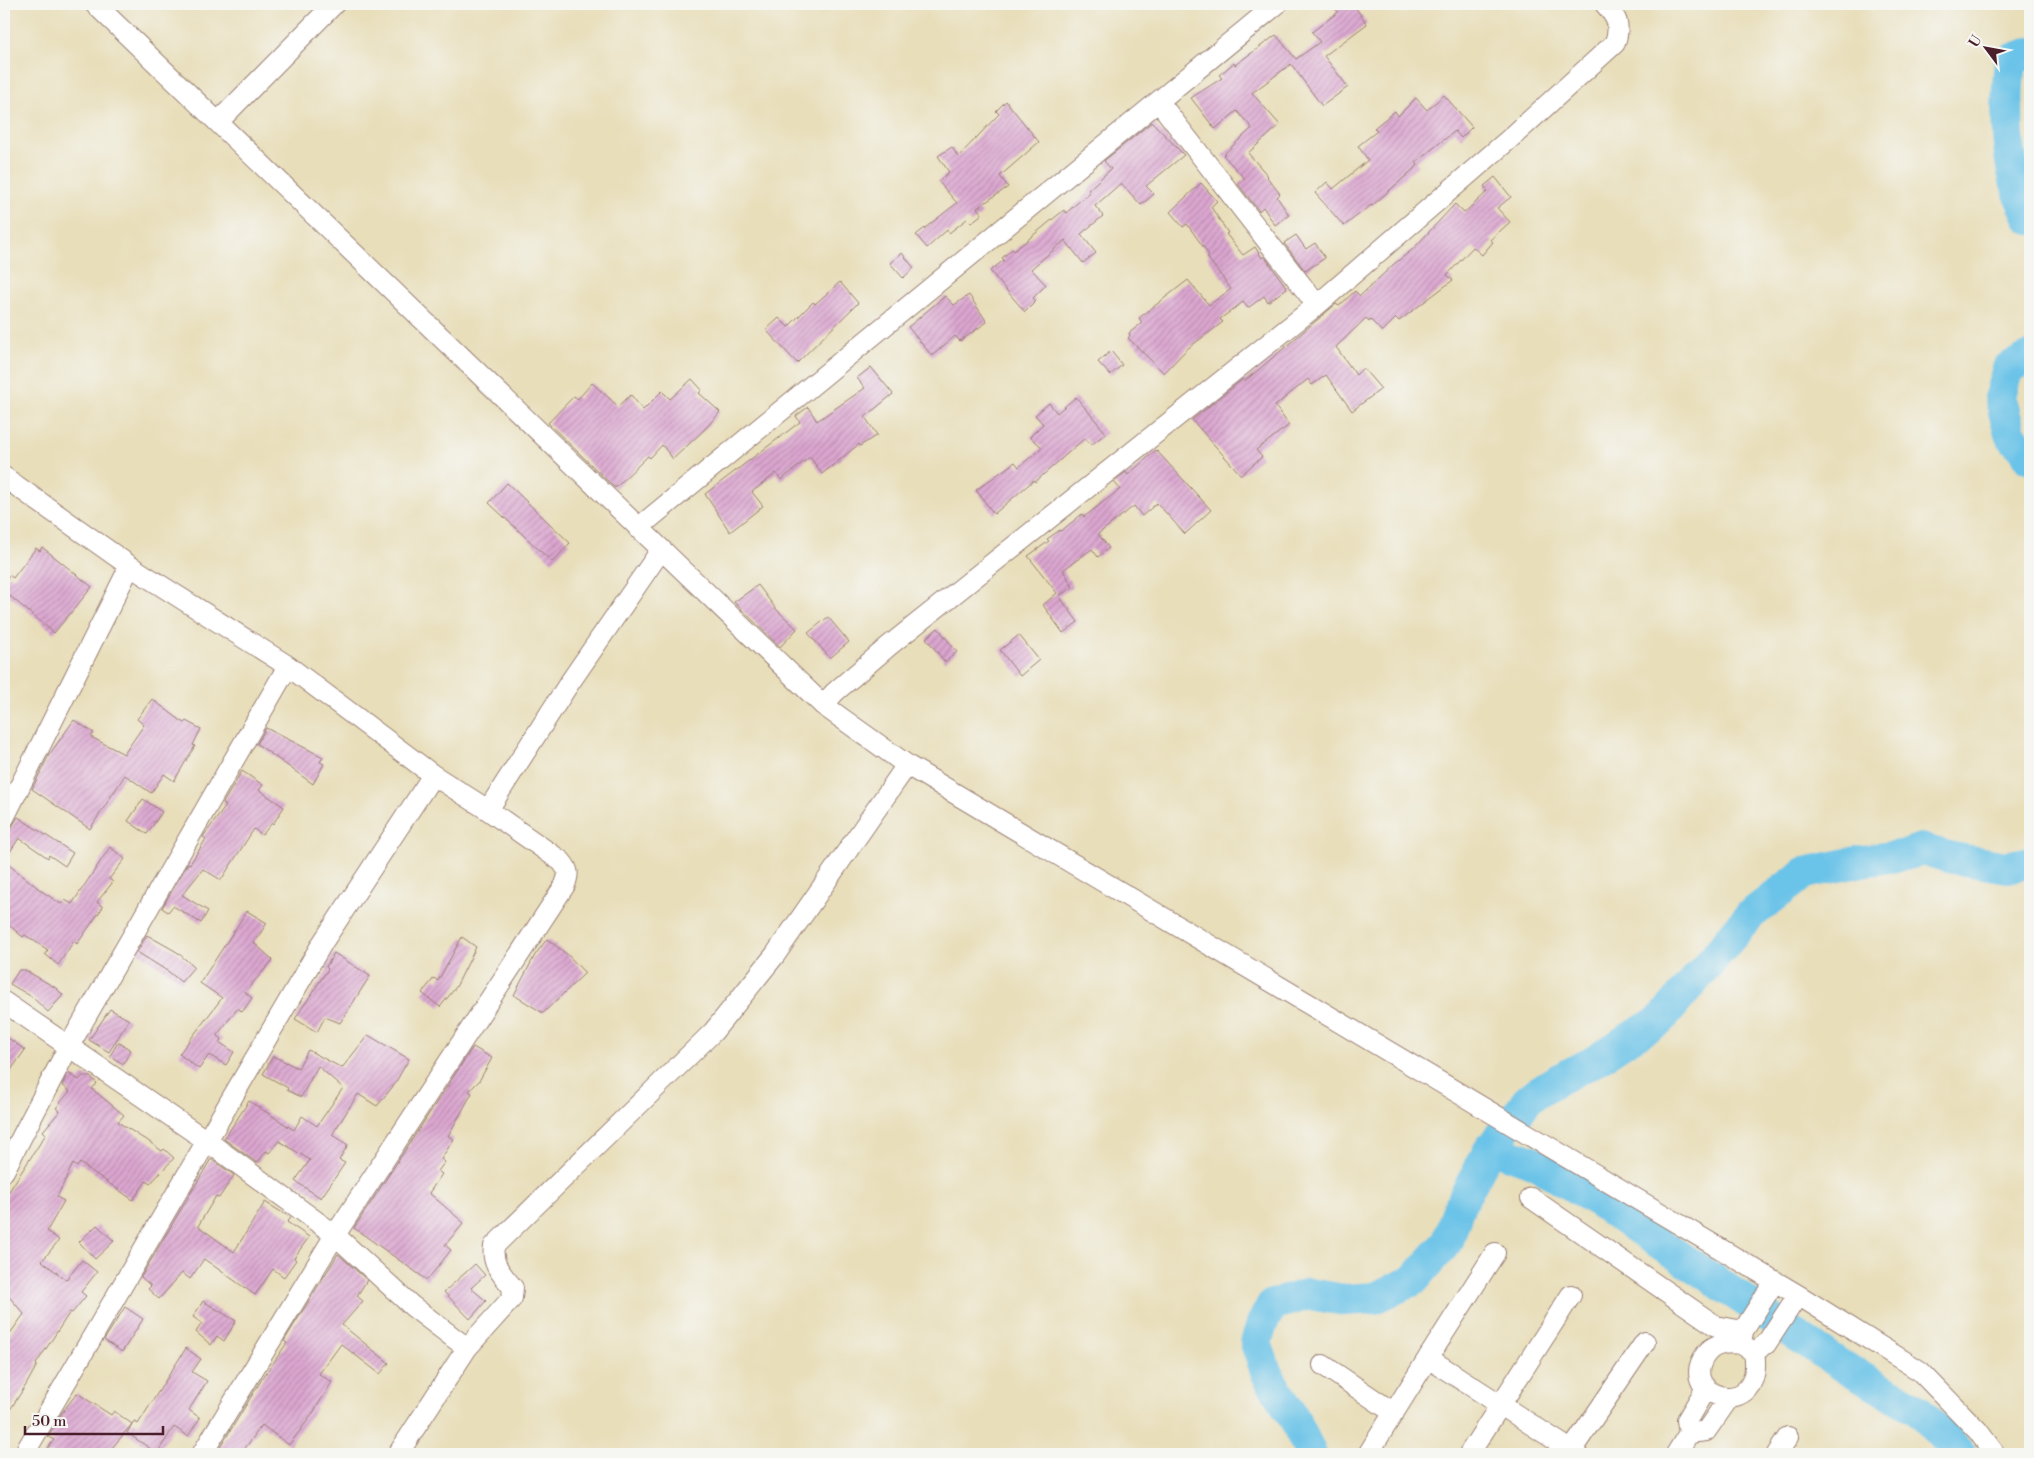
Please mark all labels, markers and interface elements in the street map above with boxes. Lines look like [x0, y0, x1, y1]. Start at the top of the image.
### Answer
north arrow [1962, 22, 2012, 72]
text: U [1965, 32, 1986, 51]
scale bar [25, 1403, 162, 1435]
text: 50 m [32, 1412, 66, 1431]

